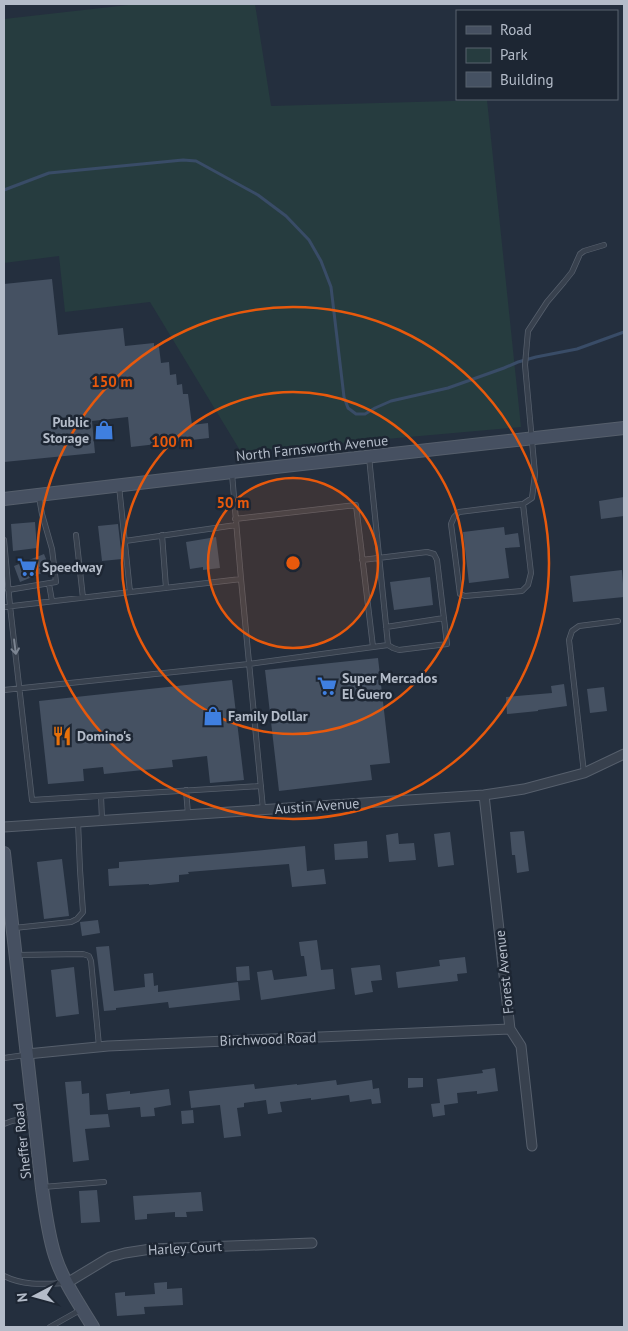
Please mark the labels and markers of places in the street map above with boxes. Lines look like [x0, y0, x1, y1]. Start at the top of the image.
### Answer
place label: Public Storage [43, 413, 89, 447]
shop icon: Public Storage [93, 419, 115, 441]
centre of rings [284, 554, 302, 572]
supermarket icon: Speedway [16, 556, 38, 578]
place label: Speedway [42, 558, 103, 576]
place label: Super Mercados El Guero [342, 669, 437, 703]
supermarket icon: Super Mercados El Guero [316, 675, 338, 697]
shop icon: Family Dollar [202, 705, 224, 727]
place label: Family Dollar [228, 707, 308, 725]
restaurant icon: Domino's [51, 725, 73, 747]
place label: Domino's [77, 727, 131, 745]

